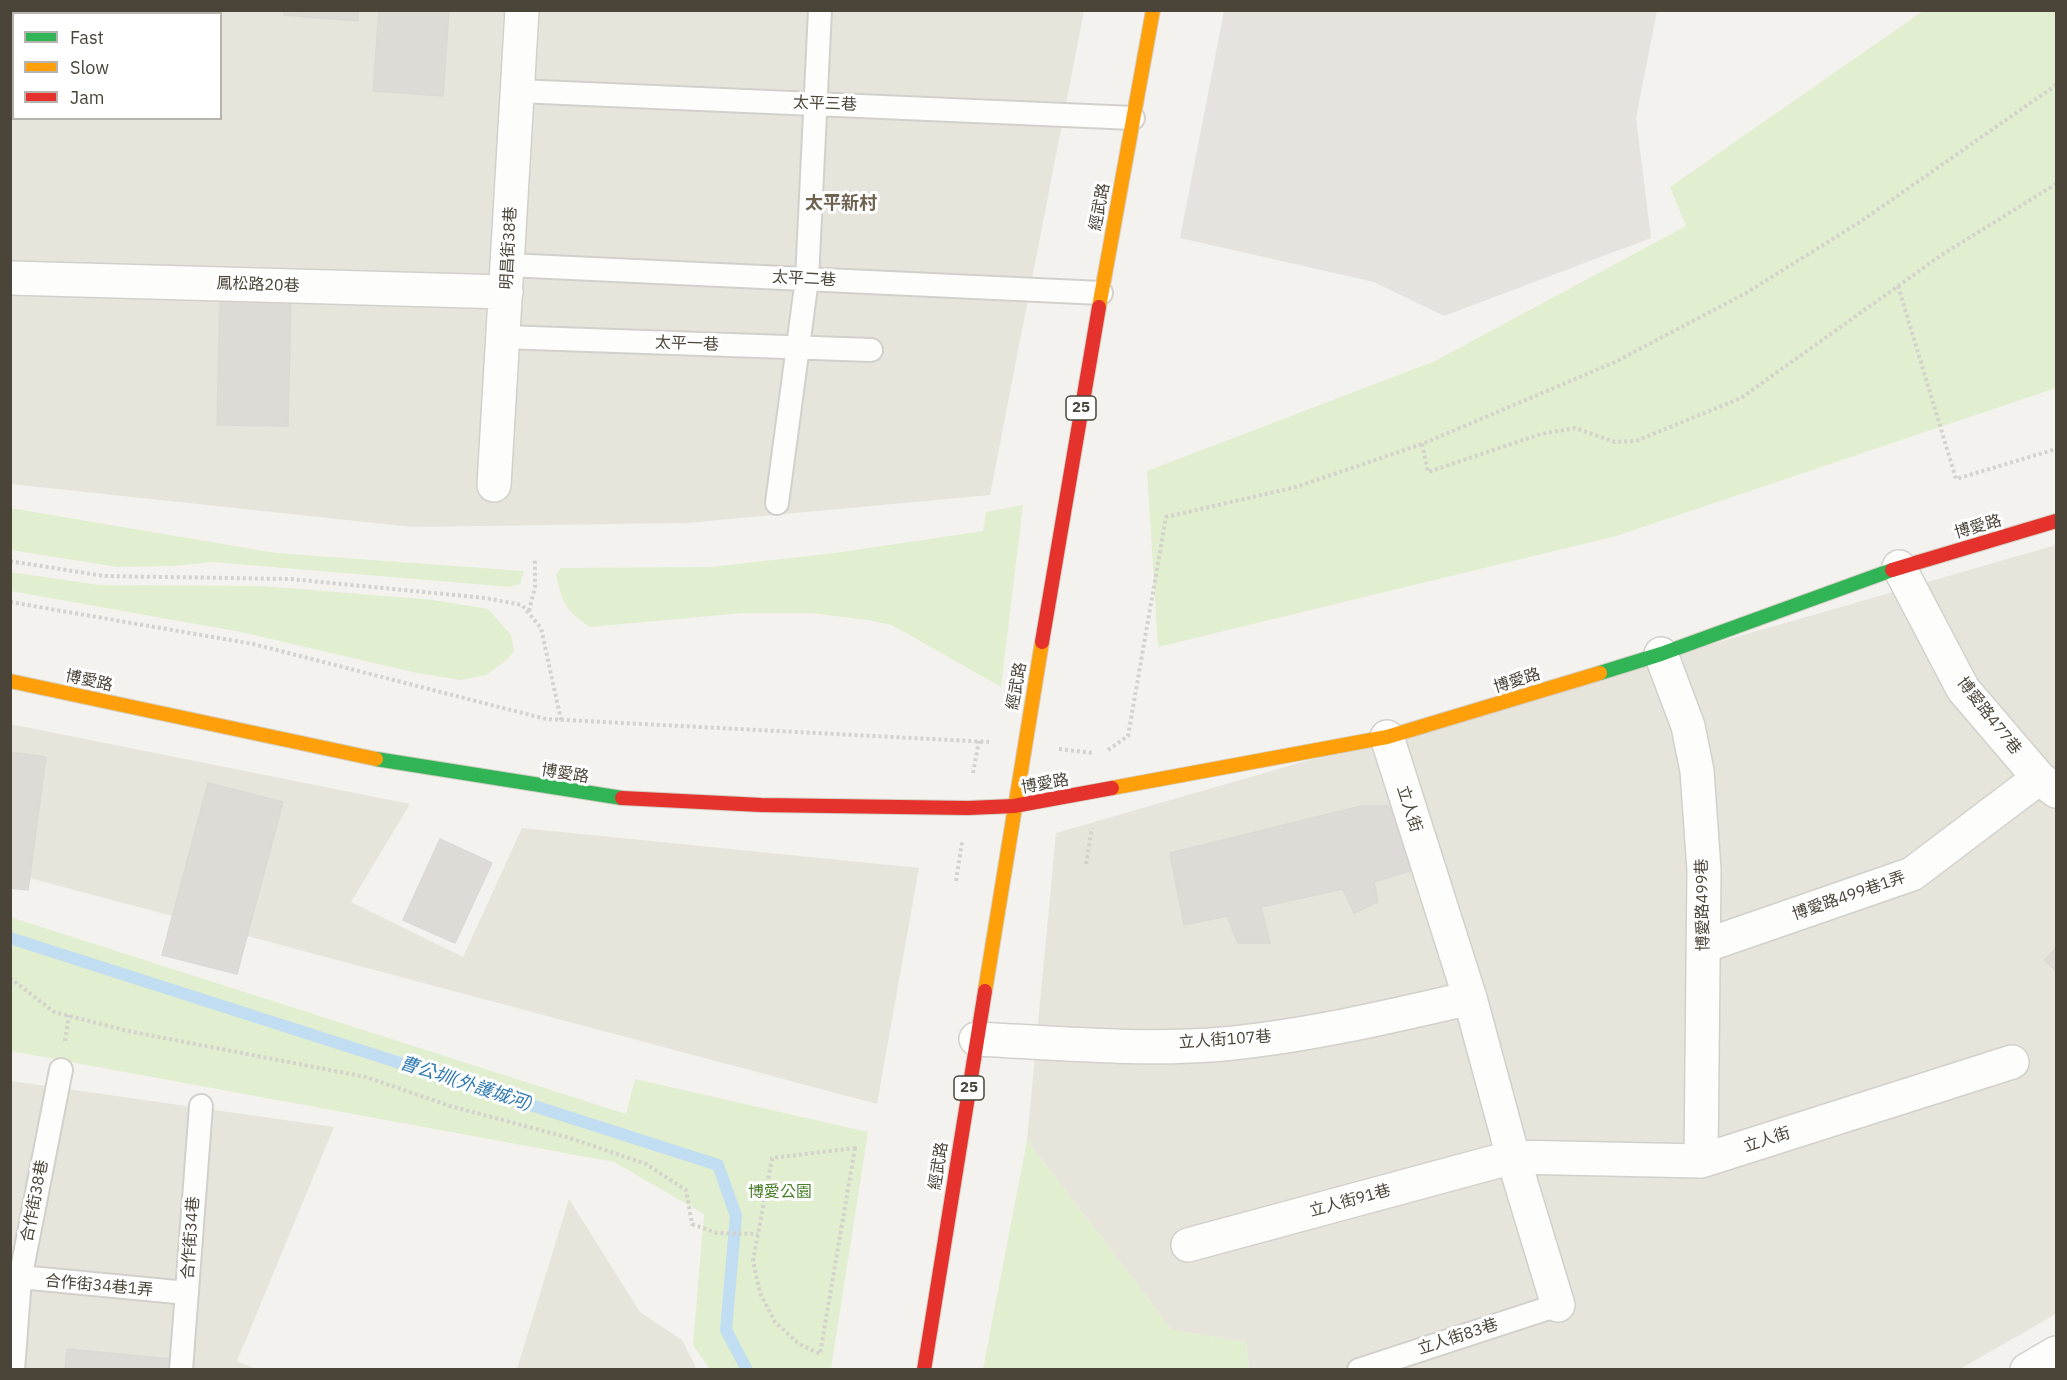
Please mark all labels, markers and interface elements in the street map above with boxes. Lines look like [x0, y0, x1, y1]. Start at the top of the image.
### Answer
legend [12, 12, 222, 120]
text: Fast [70, 26, 104, 49]
text: Slow [70, 56, 109, 79]
text: Jam [70, 86, 105, 109]
street label: 太平三巷 [793, 93, 857, 115]
street label: 經武路 [1086, 182, 1114, 232]
district label: 太平新村 [805, 193, 877, 215]
street label: 明昌街38巷 [497, 206, 521, 290]
street label: 太平二巷 [772, 268, 836, 290]
street label: 鳳松路20巷 [216, 274, 300, 296]
street label: 太平一巷 [655, 333, 719, 355]
road number: 25 [1066, 396, 1096, 420]
street label: 博愛路 [1952, 511, 2004, 543]
street label: 經武路 [1003, 661, 1031, 711]
street label: 博愛路 [1491, 665, 1543, 697]
street label: 博愛路 [64, 667, 114, 695]
street label: 博愛路477巷 [1953, 674, 2025, 758]
street label: 博愛路 [540, 761, 590, 787]
street label: 博愛路 [1020, 770, 1070, 798]
street label: 立人街 [1392, 783, 1426, 835]
street label: 博愛路499巷 [1693, 858, 1713, 952]
street label: 博愛路499巷1弄 [1790, 868, 1908, 924]
street label: 立人街107巷 [1178, 1027, 1272, 1053]
water label: 曹公圳(外護城河) [397, 1052, 535, 1116]
road number: 25 [954, 1076, 984, 1100]
street label: 立人街 [1741, 1123, 1793, 1157]
street label: 經武路 [926, 1141, 952, 1191]
street label: 合作街38巷 [18, 1158, 52, 1244]
street label: 立人街91巷 [1307, 1181, 1393, 1221]
park label: 博愛公園 [748, 1182, 812, 1202]
street label: 合作街34巷 [179, 1196, 203, 1280]
street label: 合作街34巷1弄 [44, 1272, 154, 1300]
street label: 立人街83巷 [1415, 1315, 1501, 1359]

